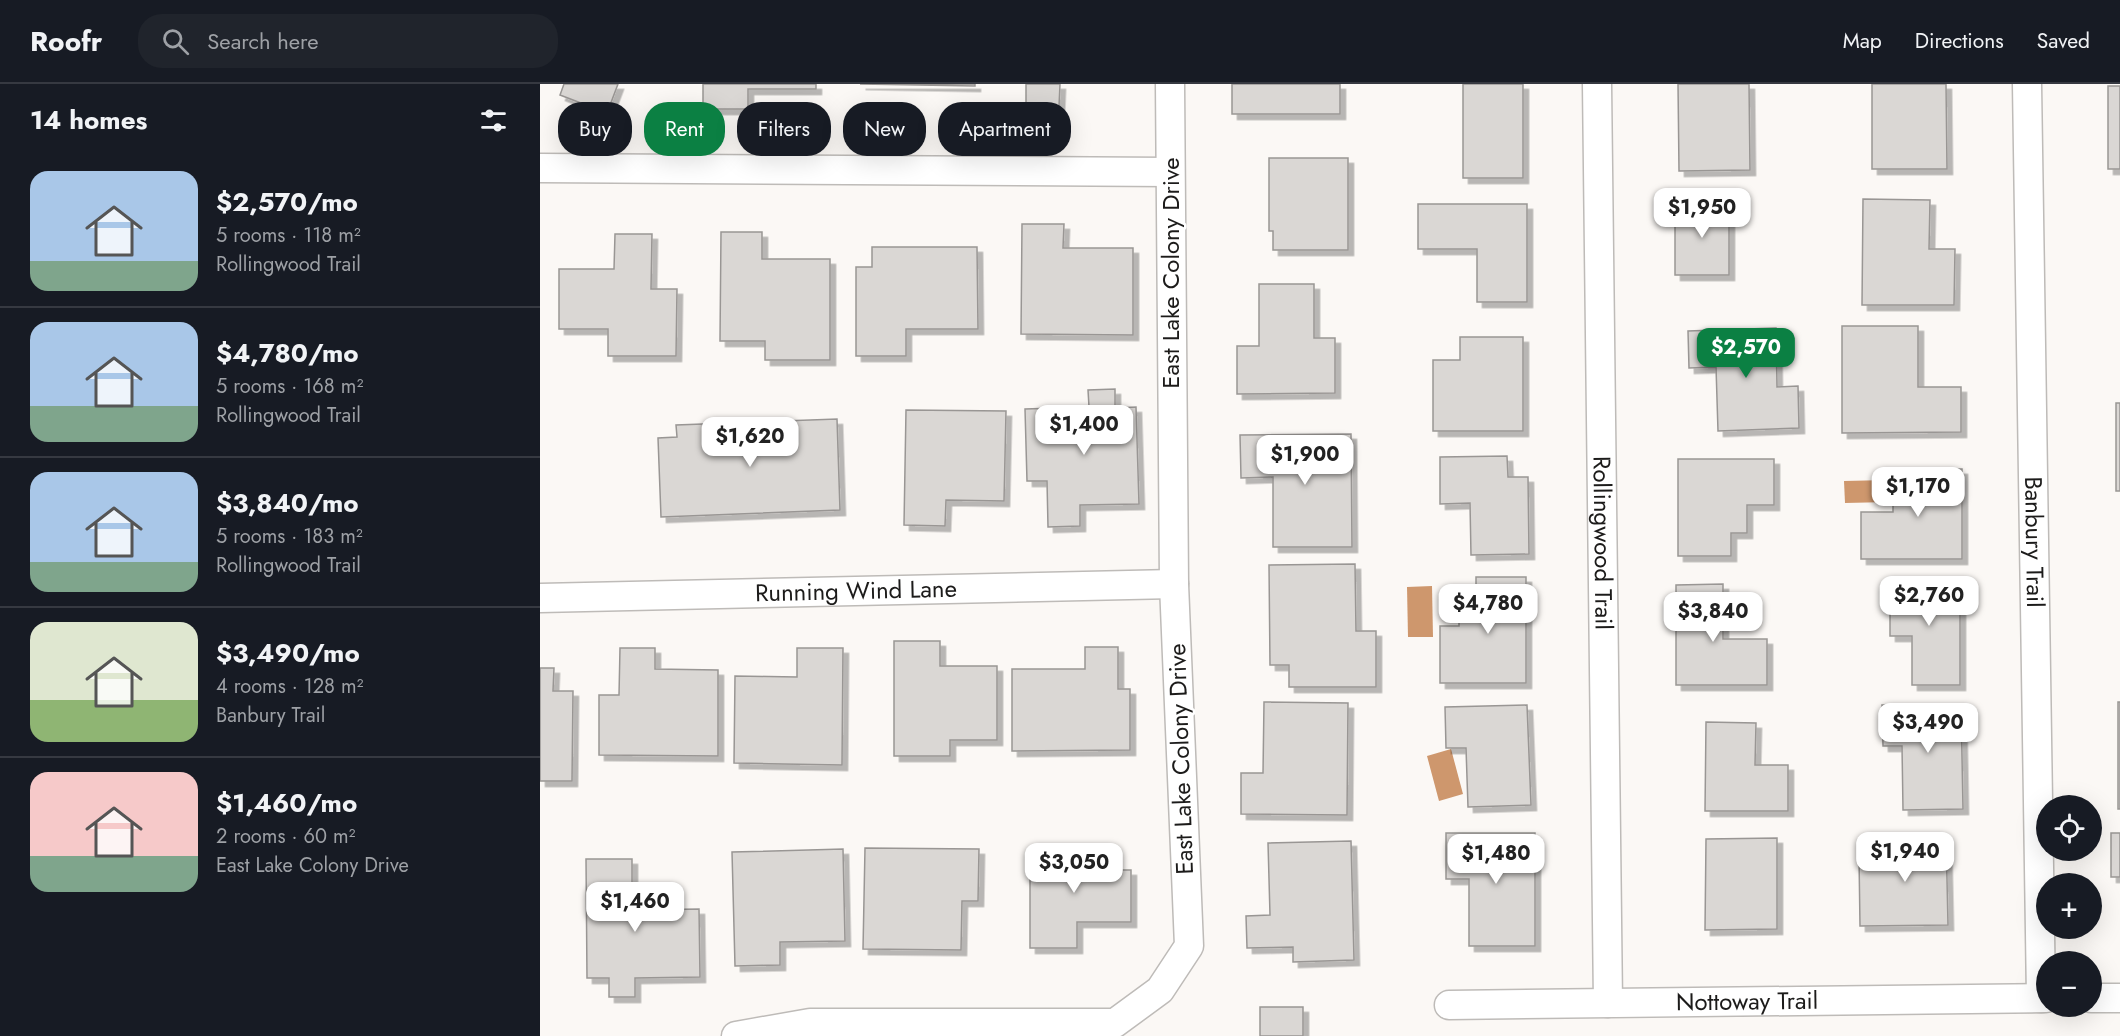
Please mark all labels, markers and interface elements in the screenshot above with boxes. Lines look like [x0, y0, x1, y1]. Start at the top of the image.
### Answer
search box [138, 14, 558, 68]
text: Roofr [30, 21, 102, 62]
icon: search [159, 25, 192, 58]
text: Search here [207, 25, 319, 57]
text: Map [1843, 26, 1882, 56]
text: Directions [1915, 26, 2004, 56]
text: Saved [2037, 26, 2090, 56]
text: 14 homes [30, 101, 147, 139]
chip: Buy [558, 102, 632, 156]
chip: Rent [644, 102, 725, 156]
chip: Filters [737, 102, 831, 156]
chip: New [843, 102, 926, 156]
chip: Apartment [938, 102, 1071, 156]
icon: filters [477, 104, 510, 137]
street label: East Lake Colony Drive [1153, 157, 1188, 389]
text: $2,570/mo [216, 183, 358, 221]
pin: $1,950 [1653, 188, 1751, 239]
text: $1,950 [1668, 193, 1736, 222]
icon: home [78, 195, 150, 267]
text: 5 rooms · 118 m² [216, 221, 361, 250]
text: Rollingwood Trail [216, 250, 361, 279]
pin: $2,570 [1697, 328, 1795, 379]
text: $2,570 [1711, 333, 1781, 362]
text: $4,780/mo [216, 334, 359, 372]
icon: home [78, 346, 150, 418]
text: 5 rooms · 168 m² [216, 372, 363, 401]
text: Rollingwood Trail [216, 401, 361, 430]
pin: $1,400 [1035, 405, 1133, 456]
text: $1,400 [1049, 410, 1119, 439]
pin: $1,620 [701, 417, 799, 468]
text: $1,620 [716, 422, 784, 451]
pin: $1,900 [1256, 435, 1354, 486]
text: $1,900 [1271, 440, 1339, 469]
street label: Rollingwood Trail [1584, 456, 1622, 630]
pin: $1,170 [1869, 467, 1967, 518]
text: $1,170 [1886, 472, 1950, 501]
street label: Banbury Trail [2016, 476, 2053, 608]
text: $3,840/mo [216, 484, 359, 522]
icon: home [78, 496, 150, 568]
text: 5 rooms · 183 m² [216, 522, 363, 551]
text: Rollingwood Trail [216, 551, 361, 580]
street label: Running Wind Lane [755, 571, 957, 610]
pin: $2,760 [1880, 576, 1978, 627]
text: $2,760 [1894, 581, 1964, 610]
pin: $4,780 [1439, 584, 1537, 635]
text: $4,780 [1453, 589, 1523, 618]
pin: $3,840 [1664, 592, 1762, 643]
text: $3,840 [1678, 597, 1748, 626]
text: $3,490/mo [216, 634, 360, 672]
street label: East Lake Colony Drive [1159, 643, 1202, 875]
icon: home [78, 646, 150, 718]
text: 4 rooms · 128 m² [216, 672, 364, 701]
text: Banbury Trail [216, 701, 325, 730]
pin: $3,490 [1879, 703, 1977, 754]
text: $3,490 [1892, 708, 1964, 737]
text: $1,460/mo [216, 784, 357, 822]
map controls [2036, 795, 2102, 1017]
button: locate [2036, 795, 2102, 861]
icon: home [78, 796, 150, 868]
text: 2 rooms · 60 m² [216, 822, 355, 851]
pin: $1,940 [1856, 832, 1954, 883]
pin: $1,480 [1447, 834, 1545, 885]
text: $1,940 [1870, 837, 1940, 866]
text: $1,480 [1462, 839, 1530, 868]
pin: $3,050 [1025, 843, 1123, 894]
text: $3,050 [1039, 848, 1109, 877]
text: East Lake Colony Drive [216, 851, 409, 880]
button: + [2036, 873, 2102, 939]
pin: $1,460 [586, 882, 684, 933]
text: $1,460 [600, 887, 670, 916]
button: − [2036, 951, 2102, 1017]
street label: Nottoway Trail [1676, 983, 1818, 1019]

